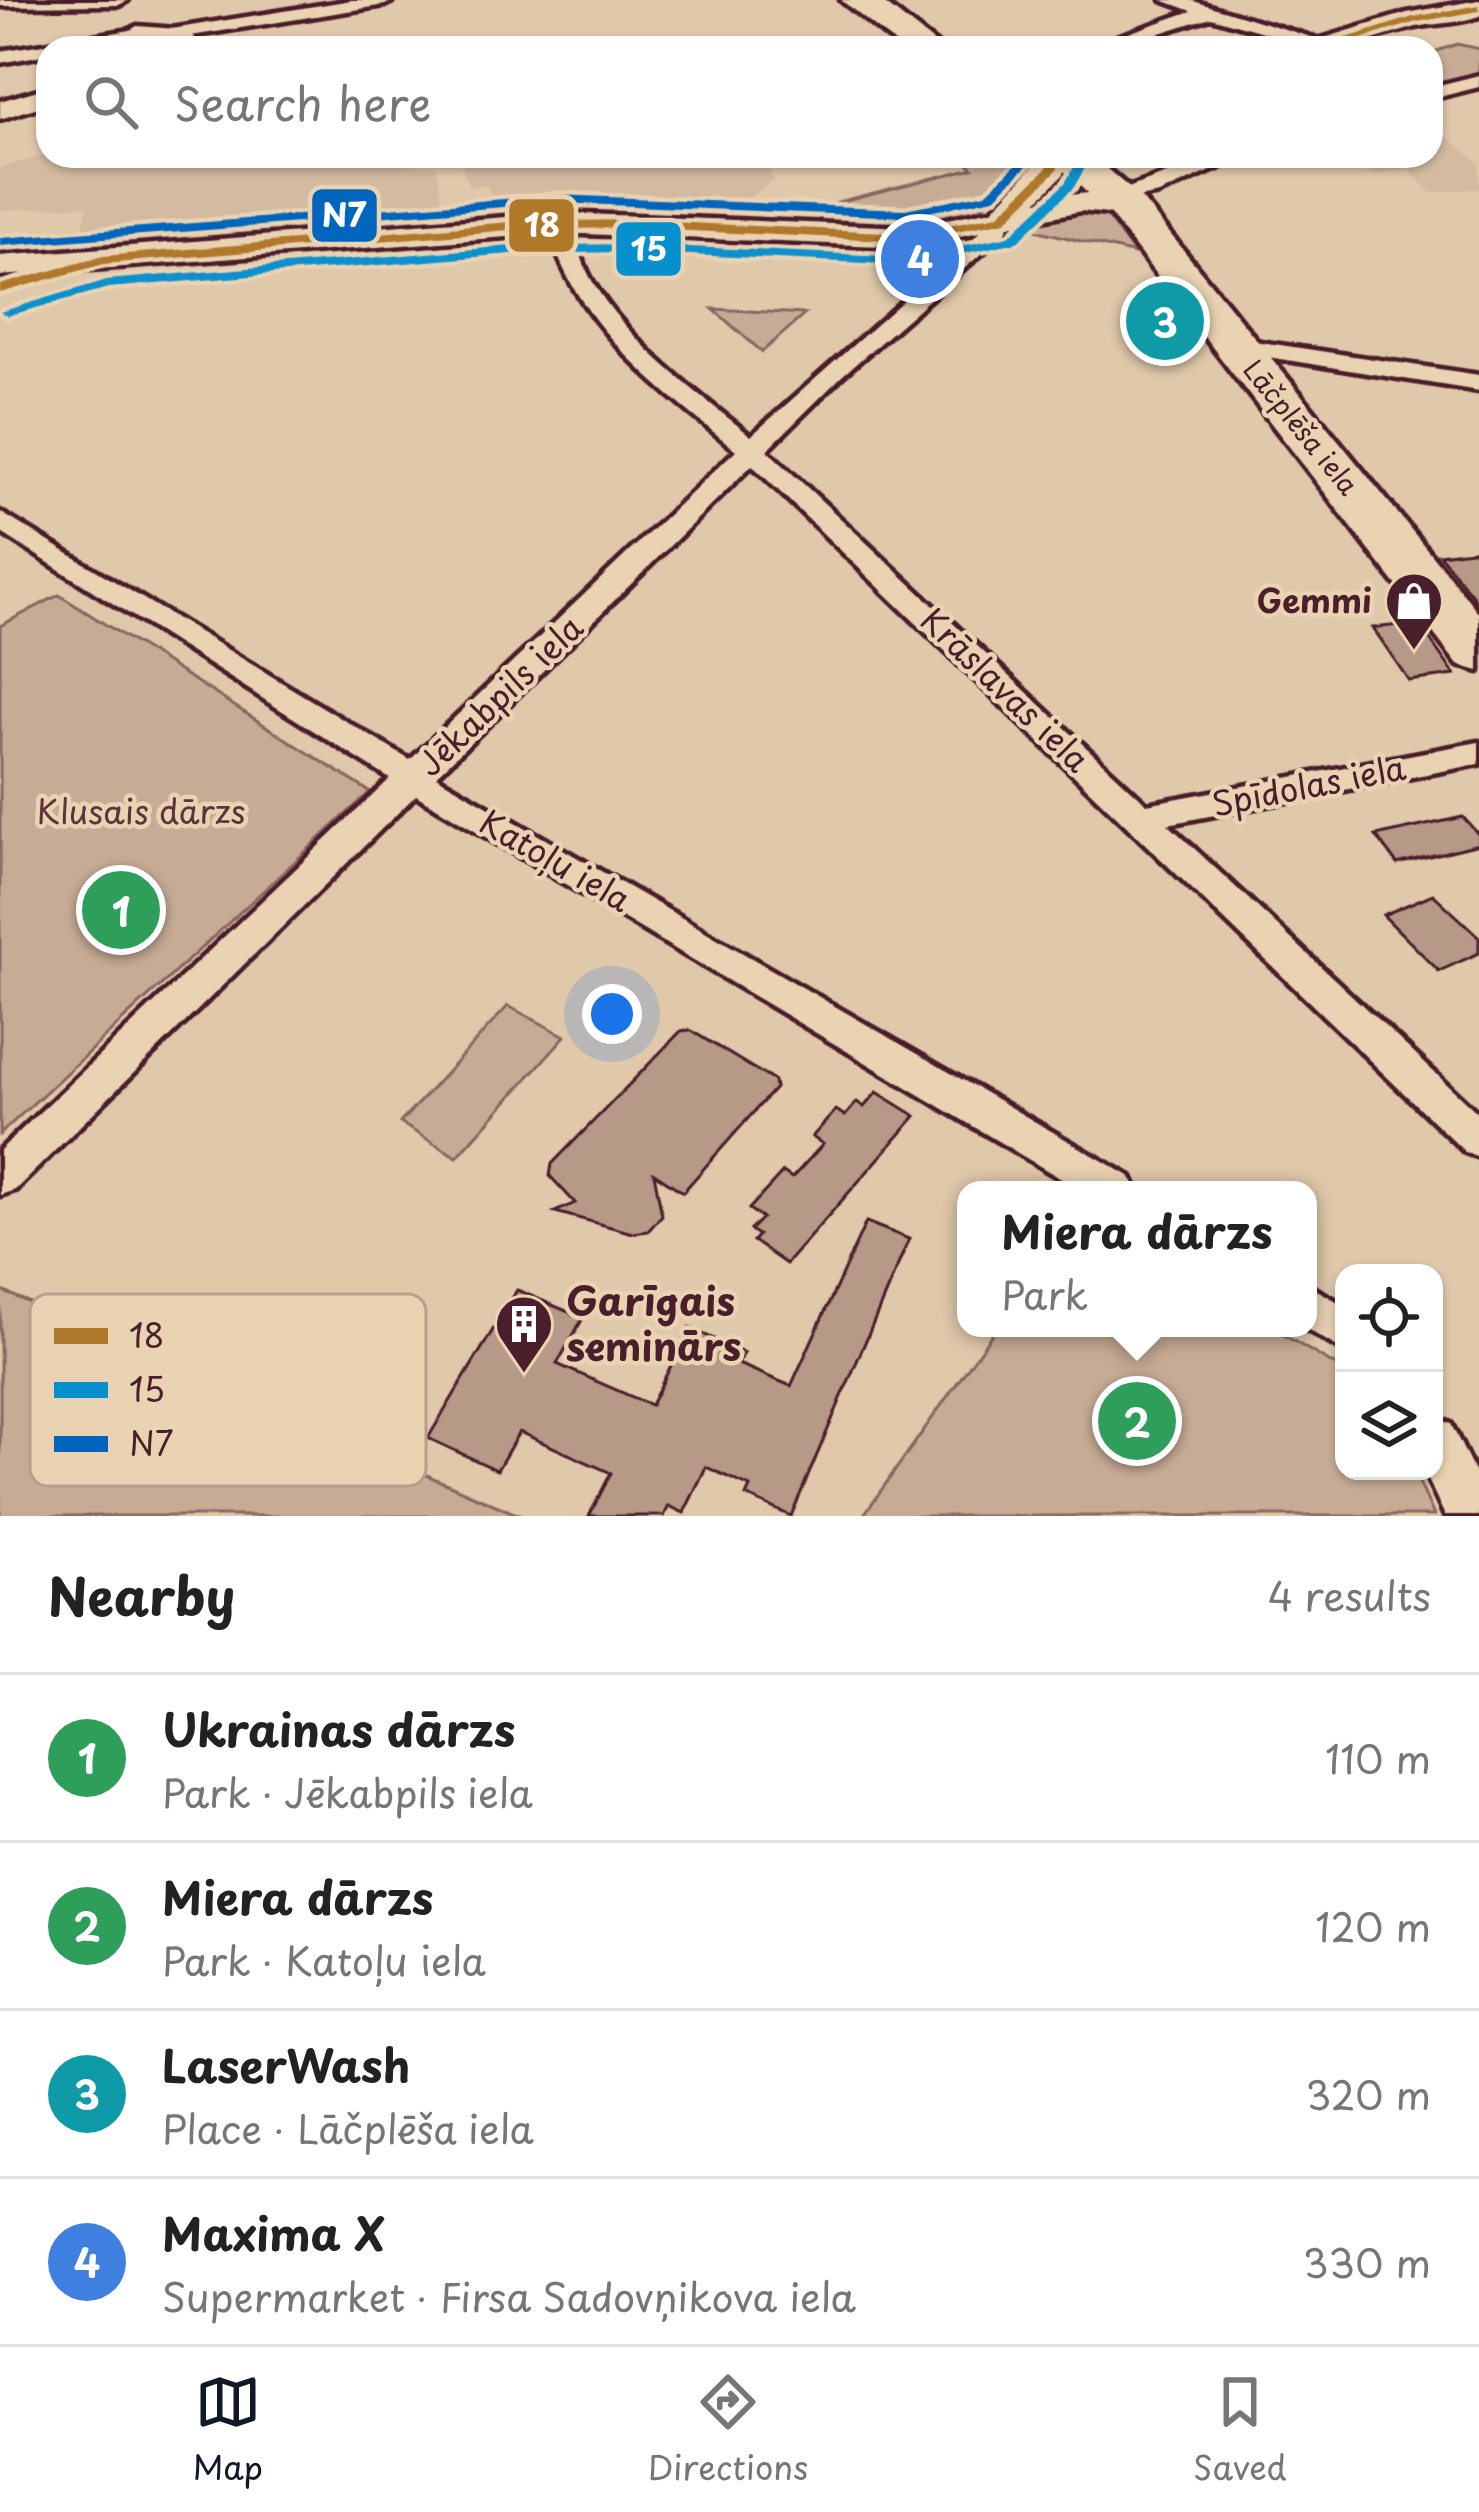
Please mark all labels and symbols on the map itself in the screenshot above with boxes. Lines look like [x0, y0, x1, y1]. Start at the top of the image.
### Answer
line badge: N7 [310, 187, 379, 244]
text: N7 [321, 188, 367, 238]
line badge: 18 [507, 197, 576, 254]
text: 18 [524, 198, 560, 248]
pin: 4 [881, 214, 959, 304]
line badge: 15 [614, 220, 683, 278]
text: 15 [631, 222, 667, 272]
pin: 3 [1126, 276, 1204, 366]
street label: Lāčplēša iela [1234, 350, 1370, 503]
shop icon: Gemmi [1383, 570, 1445, 652]
place label: Gemmi [1256, 574, 1372, 624]
street label: Krāslavas iela [910, 595, 1103, 783]
street label: Jēkabpils iela [404, 602, 593, 787]
street label: Spīdolas iela [1208, 741, 1410, 827]
park label: Klusais dārzs [36, 785, 246, 835]
street label: Katoļu iela [471, 796, 641, 923]
pin: 1 [82, 865, 160, 955]
your location [582, 984, 642, 1044]
place label: Garīgais seminārs [566, 1270, 741, 1374]
building icon: Garīgais seminārs [493, 1293, 555, 1375]
legend [30, 1294, 426, 1486]
text: 18 [129, 1309, 164, 1359]
text: 15 [129, 1363, 165, 1413]
pin: 2 [1098, 1376, 1176, 1466]
text: N7 [129, 1417, 174, 1467]

